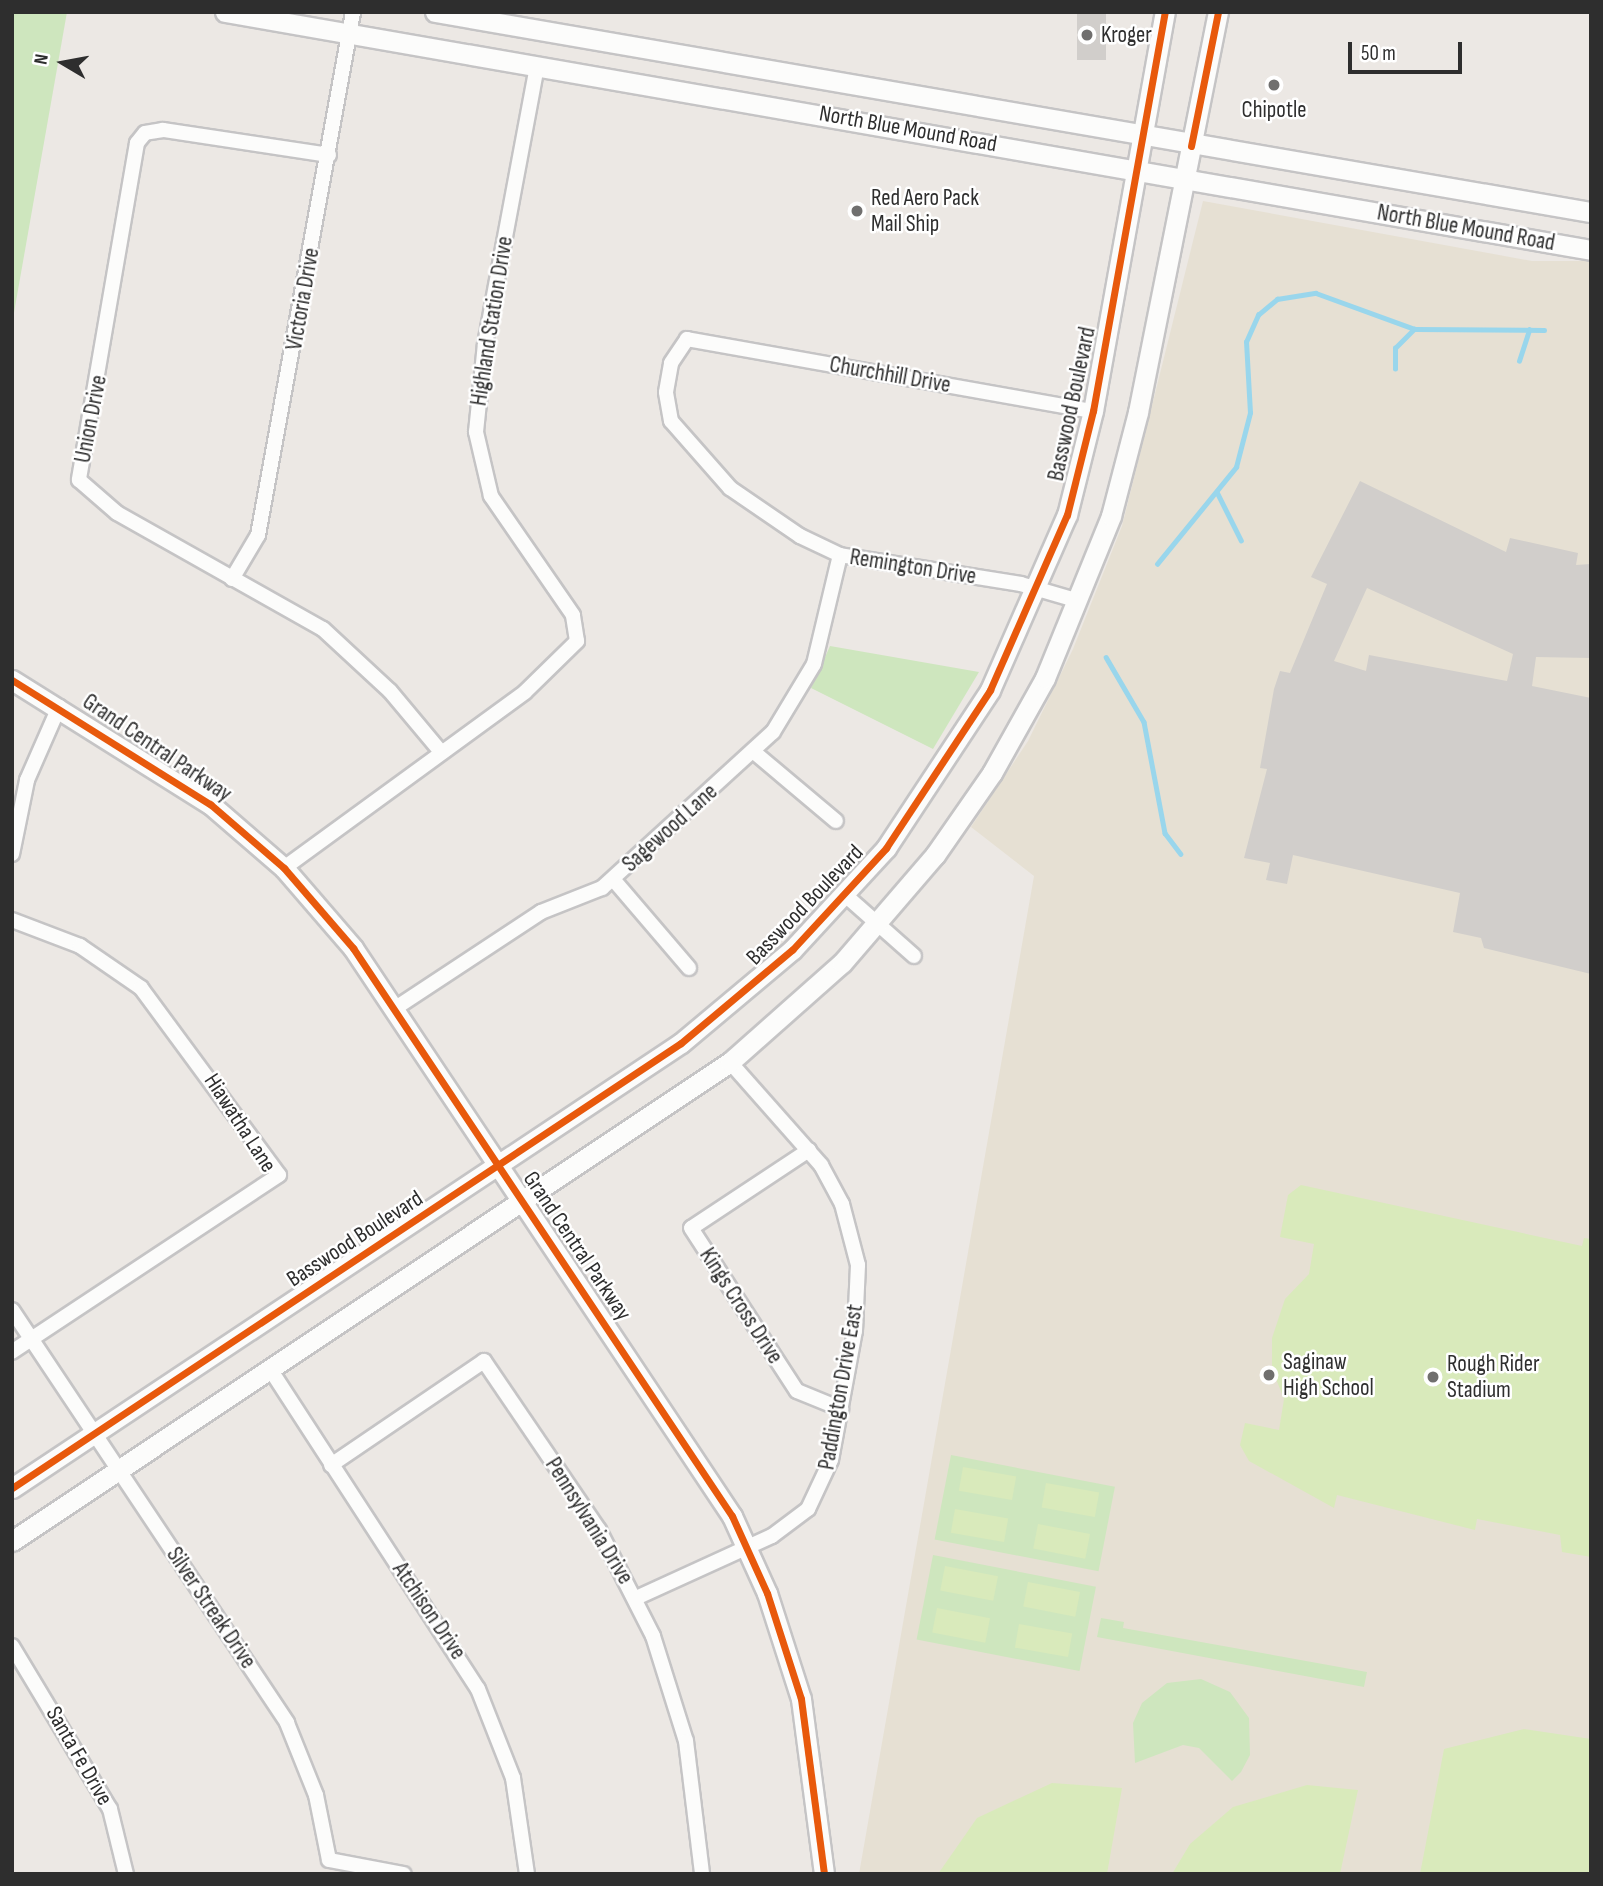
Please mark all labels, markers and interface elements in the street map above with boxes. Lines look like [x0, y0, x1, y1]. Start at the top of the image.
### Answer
place label: Kroger [1101, 21, 1152, 49]
marker: Kroger [1079, 27, 1095, 43]
north arrow [28, 28, 98, 98]
scale bar [1351, 28, 1465, 72]
text: 50 m [1361, 41, 1396, 66]
text: N [30, 52, 54, 66]
marker: Chipotle [1266, 77, 1282, 93]
place label: Chipotle [1242, 96, 1306, 124]
street label: North Blue Mound Road [817, 100, 999, 158]
place label: Red Aero Pack Mail Ship [871, 184, 979, 238]
street label: North Blue Mound Road [1375, 199, 1557, 257]
marker: Red Aero Pack Mail Ship [849, 203, 865, 219]
street label: Highland Station Drive [465, 234, 519, 408]
street label: Victoria Drive [280, 246, 326, 352]
street label: Basswood Boulevard [1042, 325, 1102, 483]
street label: Churchhill Drive [827, 351, 953, 399]
street label: Union Drive [69, 373, 113, 465]
street label: Remington Drive [848, 543, 978, 591]
street label: Grand Central Parkway [77, 688, 237, 808]
street label: Sagewood Lane [617, 778, 723, 878]
street label: Basswood Boulevard [741, 839, 869, 971]
street label: Hiawatha Lane [198, 1069, 282, 1177]
street label: Grand Central Parkway [517, 1166, 637, 1326]
street label: Basswood Boulevard [282, 1185, 428, 1293]
street label: Kings Cross Drive [693, 1243, 789, 1369]
street label: Paddington Drive East [813, 1302, 869, 1472]
place label: Saginaw High School [1283, 1348, 1374, 1402]
place label: Rough Rider Stadium [1447, 1350, 1540, 1404]
marker: Saginaw High School [1261, 1367, 1277, 1383]
marker: Rough Rider Stadium [1425, 1369, 1441, 1385]
street label: Pennsylvania Drive [539, 1453, 639, 1589]
street label: Silver Streak Drive [160, 1542, 262, 1674]
street label: Atchison Drive [386, 1557, 472, 1665]
street label: Santa Fe Drive [40, 1702, 118, 1810]

